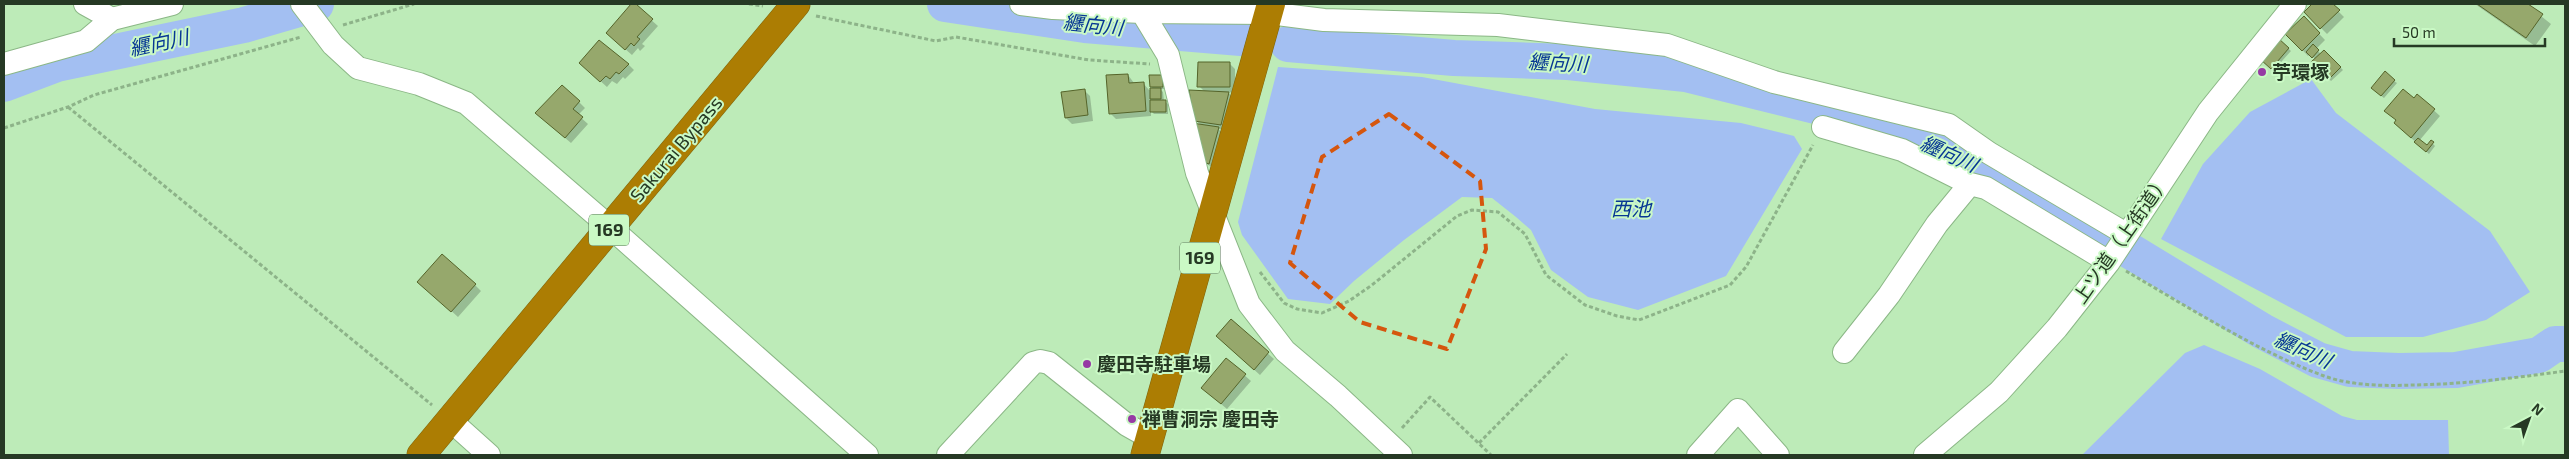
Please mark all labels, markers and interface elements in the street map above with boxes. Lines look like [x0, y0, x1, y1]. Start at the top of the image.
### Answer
water label: 纒向川 [1062, 9, 1126, 39]
scale bar [2394, 15, 2545, 47]
text: 50 m [2402, 23, 2436, 41]
water label: 纒向川 [127, 24, 193, 60]
water label: 纒向川 [1527, 48, 1591, 76]
place label: 苧環塚 [2272, 60, 2329, 83]
marker: 苧環塚 [2256, 66, 2268, 78]
street label: Sakurai Bypass [625, 91, 727, 206]
water label: 纒向川 [1917, 130, 1984, 177]
street label: 上ツ道（上街道） [2068, 170, 2174, 308]
water label: 西池 [1611, 196, 1653, 220]
road number: 169 [589, 214, 629, 246]
road number: 169 [1180, 242, 1220, 274]
water label: 纒向川 [2271, 326, 2338, 373]
place label: 慶田寺駐車場 [1097, 352, 1211, 375]
marker: 慶田寺駐車場 [1081, 358, 1093, 370]
north arrow [2504, 394, 2554, 444]
text: N [2528, 399, 2547, 419]
place label: 禅曹洞宗 慶田寺 [1142, 407, 1279, 430]
marker: 禅曹洞宗 慶田寺 [1126, 413, 1138, 425]

